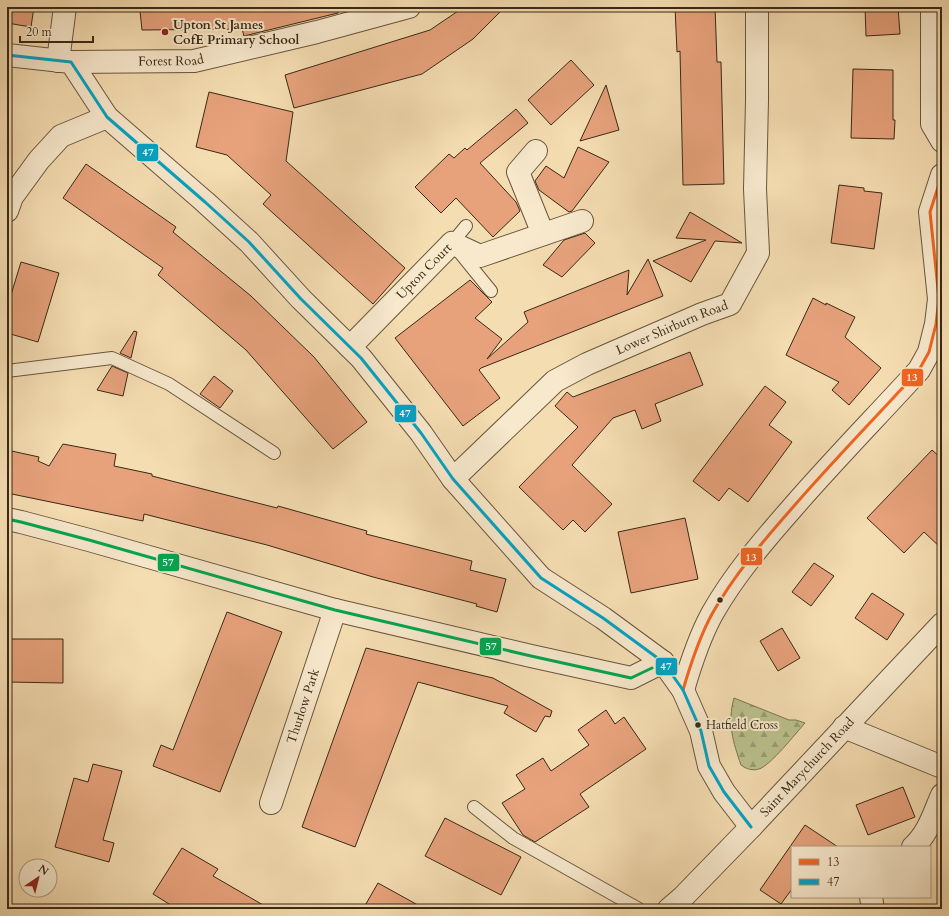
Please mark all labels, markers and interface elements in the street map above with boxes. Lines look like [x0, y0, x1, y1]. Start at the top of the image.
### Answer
place label: Upton St James CofE Primary School [173, 16, 300, 49]
scale bar [20, 18, 93, 44]
text: 20 m [26, 24, 53, 40]
marker: Upton St James CofE Primary School [160, 27, 170, 37]
street label: Forest Road [138, 50, 206, 70]
line badge: 47 [136, 143, 159, 162]
text: 47 [142, 145, 154, 160]
street label: Upton Court [392, 239, 456, 304]
street label: Lower Shirburn Road [613, 296, 730, 359]
line badge: 13 [901, 368, 924, 387]
text: 13 [906, 370, 918, 385]
line badge: 47 [394, 404, 417, 423]
text: 47 [399, 406, 411, 421]
line badge: 13 [740, 547, 763, 566]
text: 13 [745, 550, 757, 565]
line badge: 57 [157, 553, 180, 572]
text: 57 [162, 555, 174, 570]
unlabelled marker [715, 595, 725, 605]
line badge: 57 [479, 637, 502, 656]
text: 57 [485, 639, 497, 654]
line badge: 47 [655, 657, 678, 676]
text: 47 [660, 659, 672, 674]
street label: Thurlow Park [282, 666, 324, 746]
street label: Saint Marychurch Road [756, 714, 858, 821]
place label: Hatfield Cross [706, 717, 778, 733]
marker: Hatfield Cross [693, 720, 703, 730]
legend [791, 846, 931, 898]
text: 13 [827, 854, 839, 870]
north arrow [18, 858, 58, 898]
text: N [35, 861, 52, 879]
text: 47 [827, 874, 839, 890]

